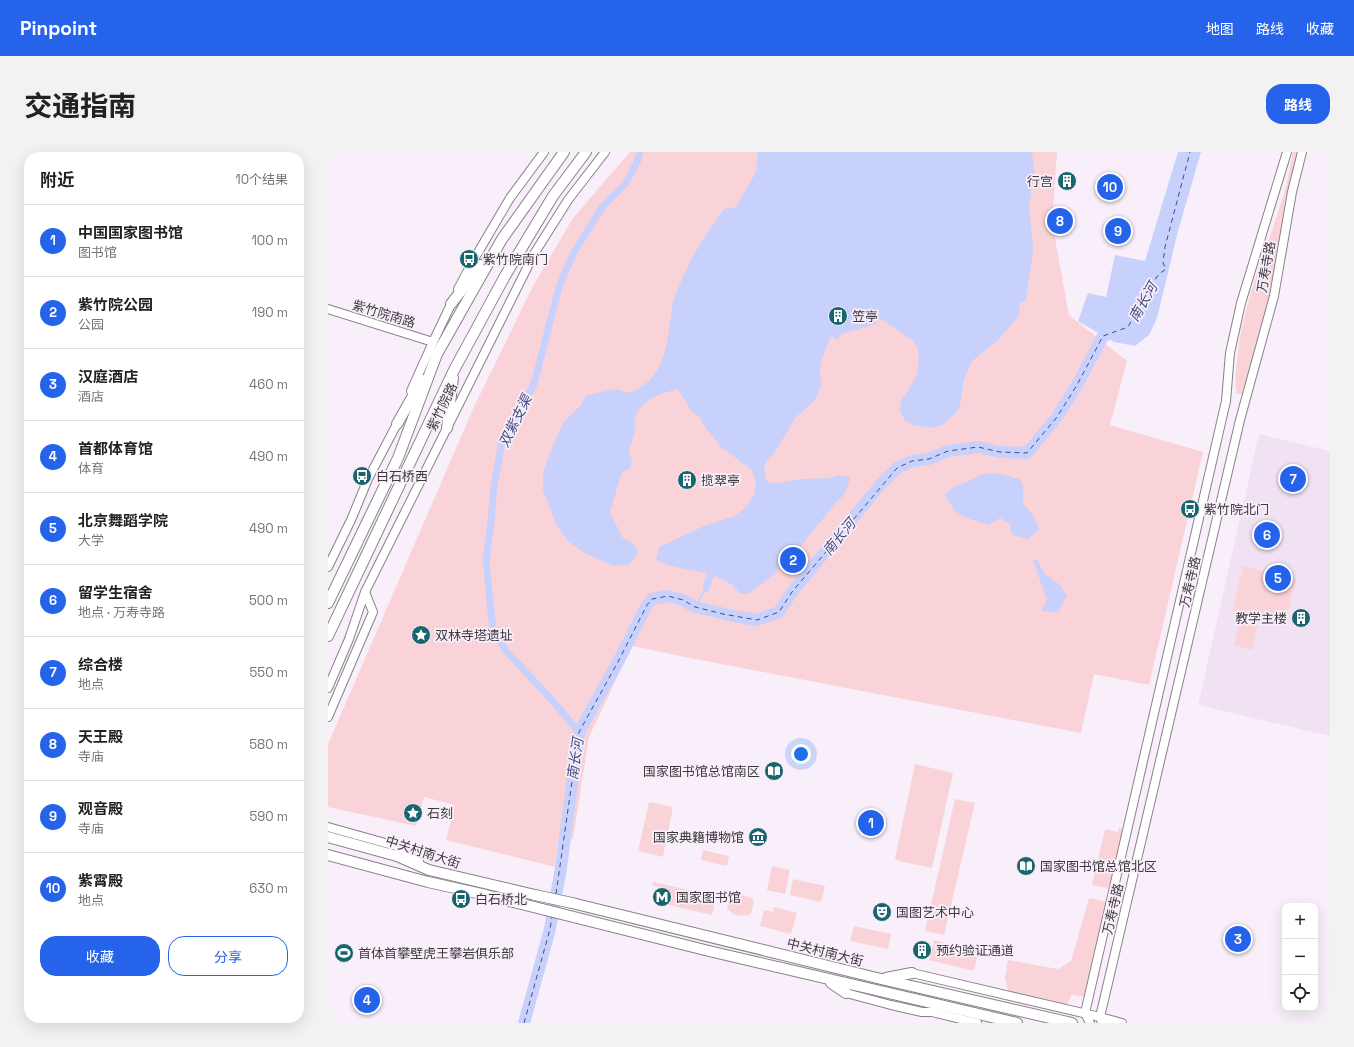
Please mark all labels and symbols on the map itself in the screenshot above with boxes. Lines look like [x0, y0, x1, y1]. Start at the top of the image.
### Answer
building icon: 行宫 [1056, 170, 1078, 192]
pin: 10 [1097, 172, 1123, 202]
place label: 行宫 [1027, 173, 1053, 190]
pin: 8 [1047, 206, 1073, 236]
pin: 9 [1105, 216, 1131, 246]
street label: 万寿寺路 [1253, 240, 1279, 294]
bus stop icon: 紫竹院南门 [458, 248, 480, 270]
place label: 紫竹院南门 [483, 251, 548, 268]
water label: 南长河 [1125, 277, 1163, 325]
street label: 紫竹院南路 [350, 296, 418, 332]
building icon: 笠亭 [827, 305, 849, 327]
place label: 笠亭 [852, 308, 878, 325]
street label: 紫竹院路 [423, 380, 461, 434]
water label: 双紫支渠 [495, 390, 536, 450]
pin: 7 [1280, 464, 1306, 494]
bus stop icon: 白石桥西 [351, 465, 373, 487]
place label: 白石桥西 [376, 468, 428, 485]
building icon: 揽翠亭 [676, 469, 698, 491]
place label: 揽翠亭 [701, 472, 740, 489]
bus stop icon: 紫竹院北门 [1179, 498, 1201, 520]
place label: 紫竹院北门 [1204, 501, 1269, 518]
water label: 南长河 [819, 513, 861, 559]
pin: 6 [1254, 520, 1280, 550]
pin: 2 [780, 545, 806, 575]
street label: 万寿寺路 [1176, 555, 1204, 609]
pin: 5 [1265, 563, 1291, 593]
building icon: 教学主楼 [1290, 607, 1312, 629]
place label: 教学主楼 [1235, 610, 1287, 627]
place icon: 双林寺塔遗址 [410, 624, 432, 646]
place label: 双林寺塔遗址 [435, 627, 513, 644]
water label: 南长河 [563, 734, 587, 781]
your location [791, 744, 811, 764]
library icon: 国家图书馆总馆南区 [763, 760, 785, 782]
place label: 国家图书馆总馆南区 [643, 763, 760, 780]
place icon: 石刻 [402, 802, 424, 824]
place label: 石刻 [427, 805, 453, 822]
pin: 1 [858, 808, 884, 838]
museum icon: 国家典籍博物馆 [747, 826, 769, 848]
place label: 国家典籍博物馆 [653, 829, 744, 846]
street label: 中关村南大街 [383, 832, 463, 872]
library icon: 国家图书馆总馆北区 [1015, 855, 1037, 877]
place label: 国家图书馆总馆北区 [1040, 858, 1157, 875]
street label: 万寿寺路 [1099, 882, 1127, 936]
metro station icon: 国家图书馆 [651, 886, 673, 908]
bus stop icon: 白石桥北 [450, 888, 472, 910]
place label: 国家图书馆 [676, 889, 741, 906]
place label: 白石桥北 [475, 891, 527, 908]
theatre icon: 国图艺术中心 [871, 901, 893, 923]
place label: 国图艺术中心 [896, 904, 974, 921]
pin: 3 [1225, 924, 1251, 954]
street label: 中关村南大街 [785, 934, 865, 970]
building icon: 预约验证通道 [911, 939, 933, 961]
sports icon: 首体首攀壁虎王攀岩俱乐部 [333, 942, 355, 964]
place label: 预约验证通道 [936, 942, 1014, 959]
place label: 首体首攀壁虎王攀岩俱乐部 [358, 945, 514, 962]
pin: 4 [354, 985, 380, 1015]

